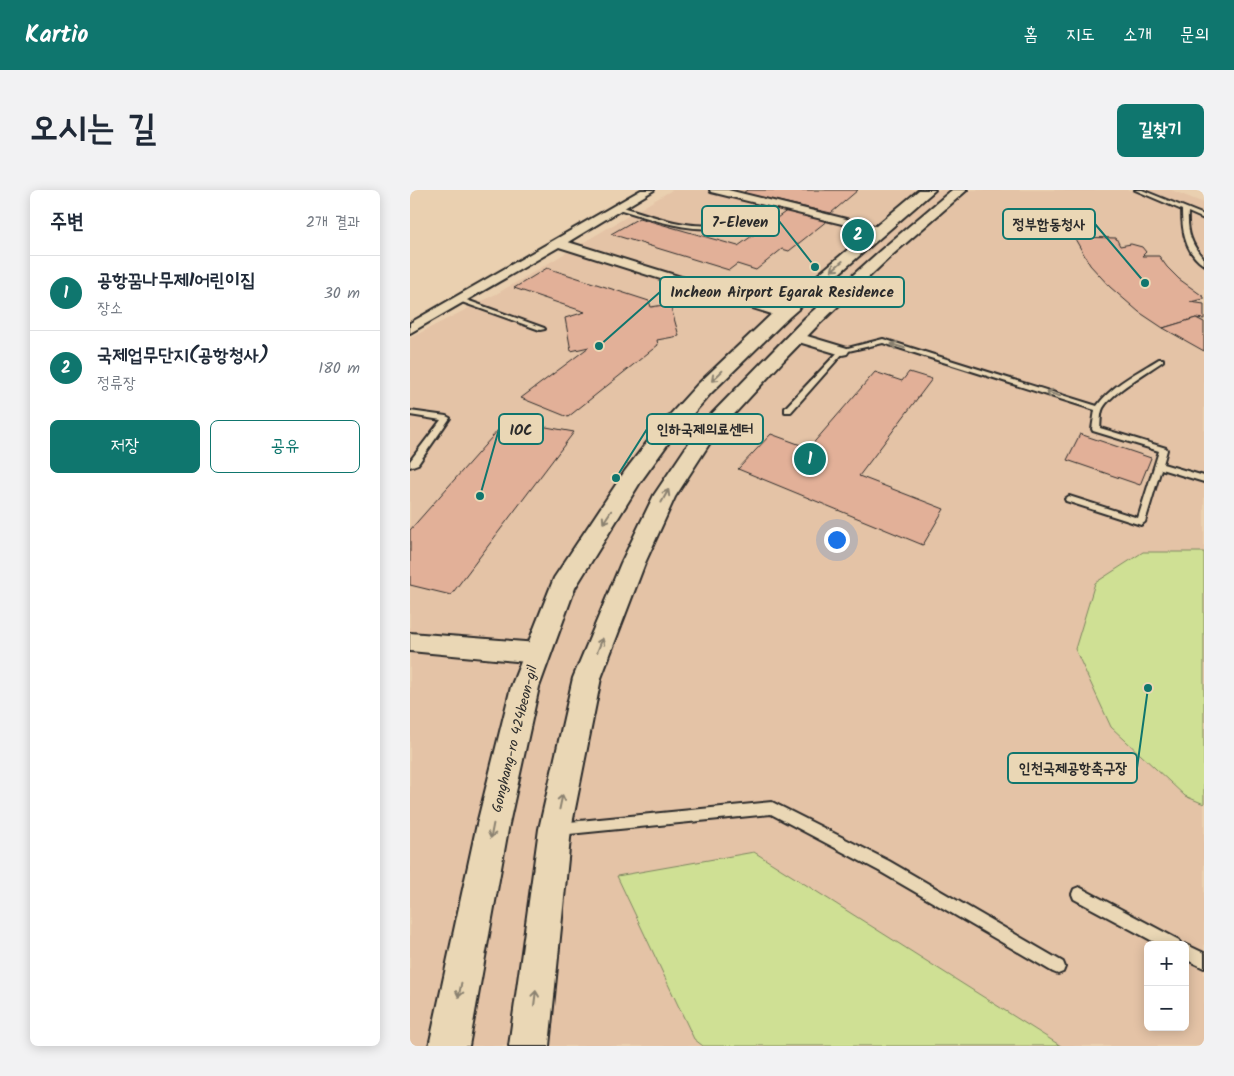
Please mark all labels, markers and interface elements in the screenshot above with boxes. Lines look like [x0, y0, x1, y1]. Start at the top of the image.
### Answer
text: Kartio [25, 16, 88, 55]
text: 홈 [1024, 21, 1038, 50]
text: 지도 [1066, 21, 1095, 50]
text: 소개 [1123, 21, 1152, 50]
text: 문의 [1180, 21, 1209, 50]
text: 오시는 길 [30, 102, 156, 158]
button: 길찾기 [1117, 104, 1204, 157]
text: 주변 [50, 206, 84, 239]
callout: 7-Eleven [702, 206, 779, 236]
callout: 정부합동청사 [1003, 209, 1095, 239]
text: 2개 결과 [306, 210, 360, 235]
text: 7-Eleven [712, 211, 768, 235]
text: 정부합동청사 [1012, 213, 1085, 237]
pin: 2 [842, 216, 874, 254]
one-way arrow [831, 261, 844, 272]
text: 공항꿈나무제1어린이집 [97, 266, 256, 296]
callout: Incheon Airport Egarak Residence [660, 277, 904, 307]
text: 1 [64, 281, 68, 306]
text: 30 m [324, 281, 360, 306]
text: Incheon Airport Egarak Residence [670, 281, 894, 305]
text: 장소 [97, 296, 123, 321]
text: 국제업무단지(공항청사) [97, 341, 269, 371]
one-way arrow [890, 341, 906, 350]
text: 2 [61, 356, 71, 381]
text: 180 m [318, 356, 360, 381]
one-way arrow [711, 370, 724, 382]
text: 정류장 [97, 371, 136, 396]
one-way arrow [1045, 389, 1061, 399]
callout: IOC [499, 414, 543, 444]
callout: 인하국제의료센터 [647, 414, 763, 444]
text: 인하국제의료센터 [657, 418, 753, 442]
text: IOC [509, 419, 533, 443]
button: 저장 [50, 420, 200, 473]
button: 공유 [210, 420, 360, 473]
pin: 1 [794, 440, 826, 478]
one-way arrow [661, 489, 671, 503]
one-way arrow [601, 509, 611, 523]
your location [824, 527, 850, 553]
one-way arrow [596, 638, 605, 653]
street label: Gonghang-ro 424beon-gil [486, 663, 544, 815]
callout: 인천국제공항축구장 [1008, 753, 1137, 783]
text: 인천국제공항축구장 [1019, 757, 1127, 781]
one-way arrow [557, 794, 566, 810]
one-way arrow [487, 822, 496, 838]
map controls [1144, 941, 1189, 1031]
button: + [1144, 941, 1189, 986]
one-way arrow [455, 982, 465, 998]
button: − [1144, 986, 1189, 1031]
one-way arrow [530, 990, 540, 1006]

